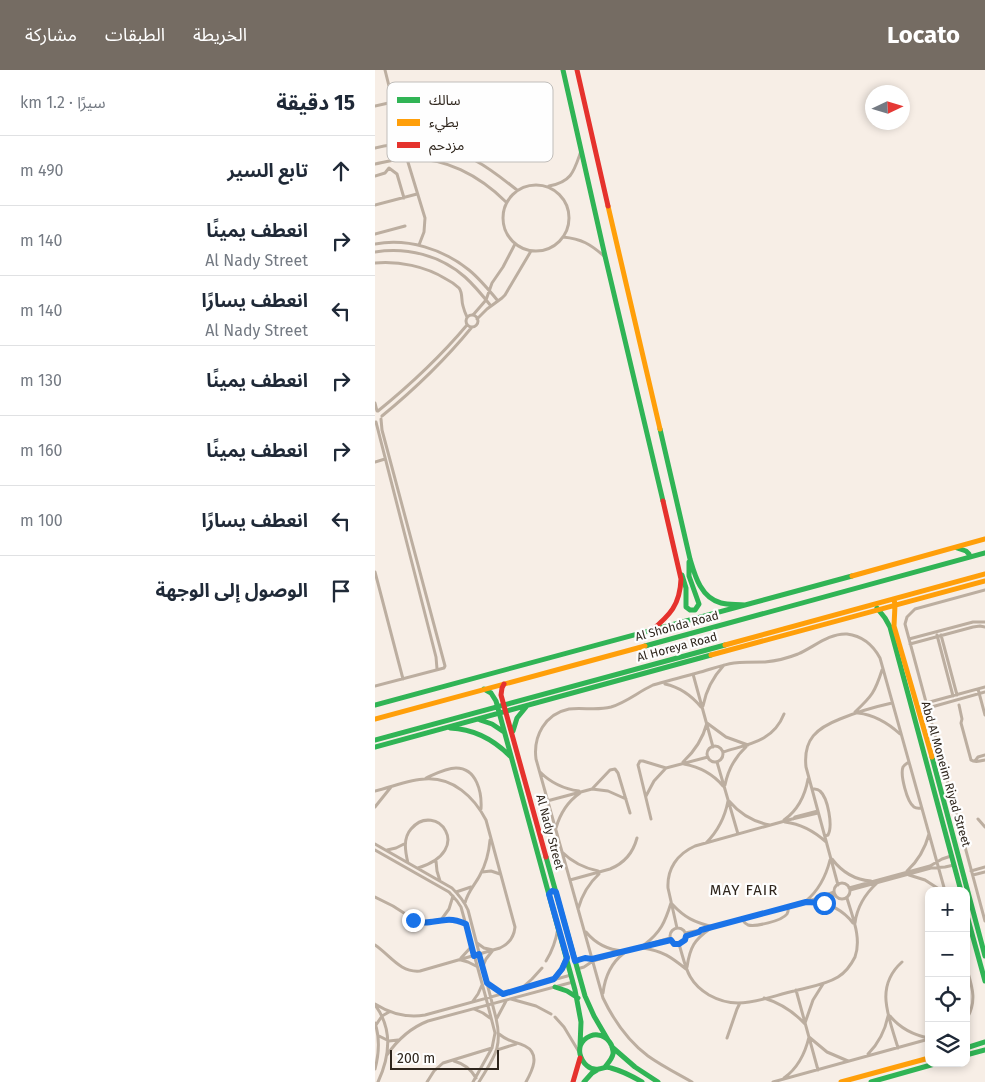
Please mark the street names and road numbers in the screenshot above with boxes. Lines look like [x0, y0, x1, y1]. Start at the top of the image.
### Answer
street label: Al Shohda Road [634, 608, 720, 644]
street label: Al Horeya Road [635, 630, 719, 664]
street label: Abd Al Moneim Riyad Street [919, 700, 974, 849]
street label: Al Nady Street [533, 793, 567, 872]

